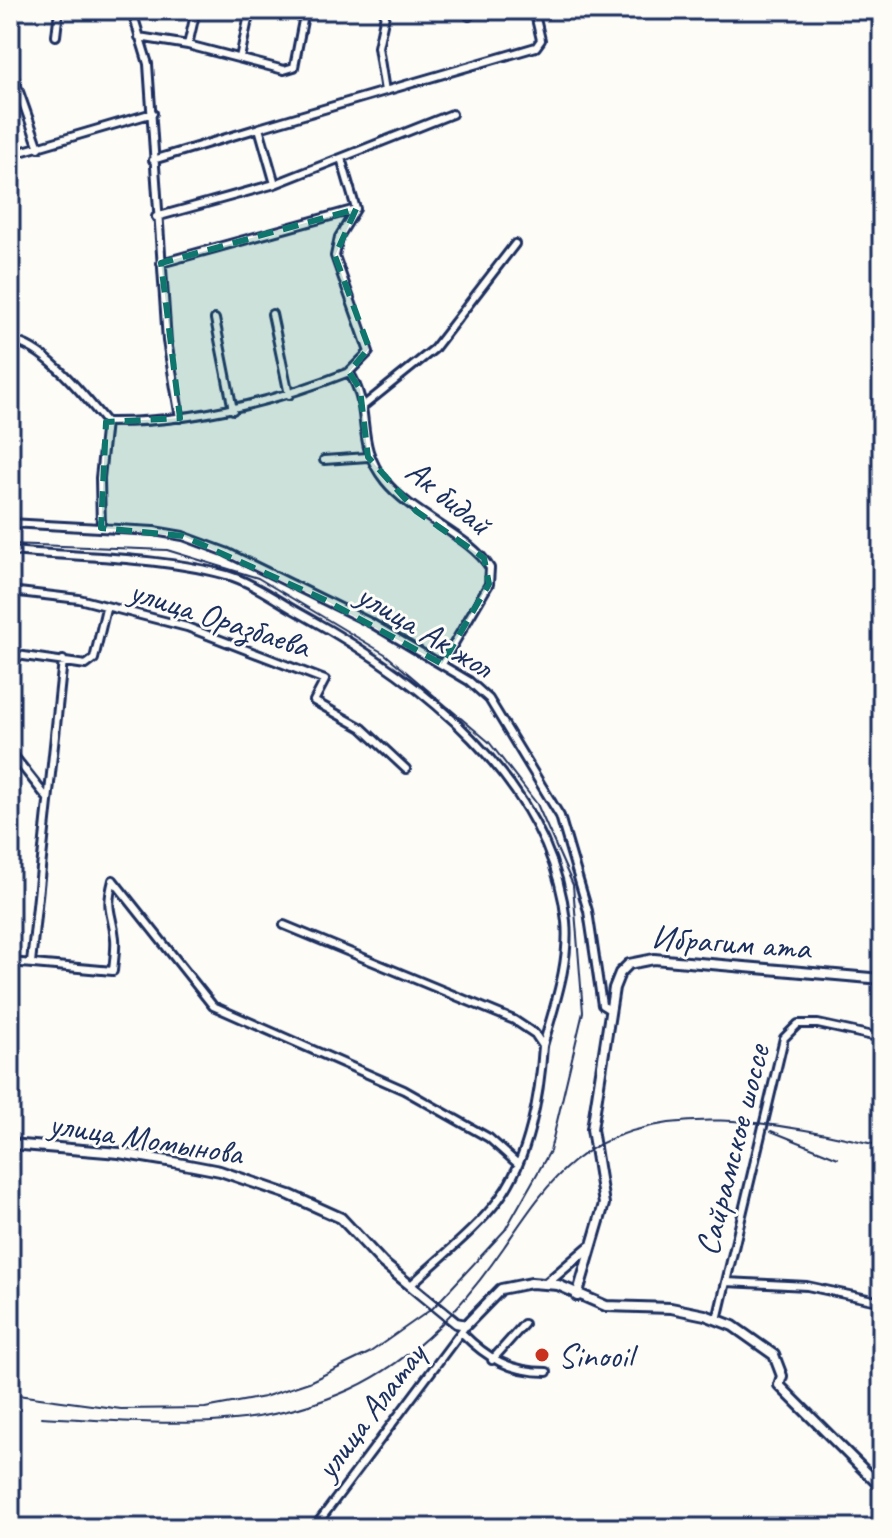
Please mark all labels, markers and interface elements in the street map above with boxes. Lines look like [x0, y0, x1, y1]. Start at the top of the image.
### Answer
street label: Ак бидай [397, 449, 502, 546]
street label: улица Оразбаева [123, 568, 317, 668]
street label: улица Ак жол [348, 572, 502, 688]
street label: Ибрагим ата [650, 915, 814, 969]
street label: Сайрамское шоссе [685, 1038, 779, 1260]
street label: улица Момынова [44, 1101, 248, 1175]
street label: улица Алатау [304, 1332, 437, 1489]
place label: Sinooil [558, 1334, 639, 1377]
marker: Sinooil [533, 1346, 551, 1364]

